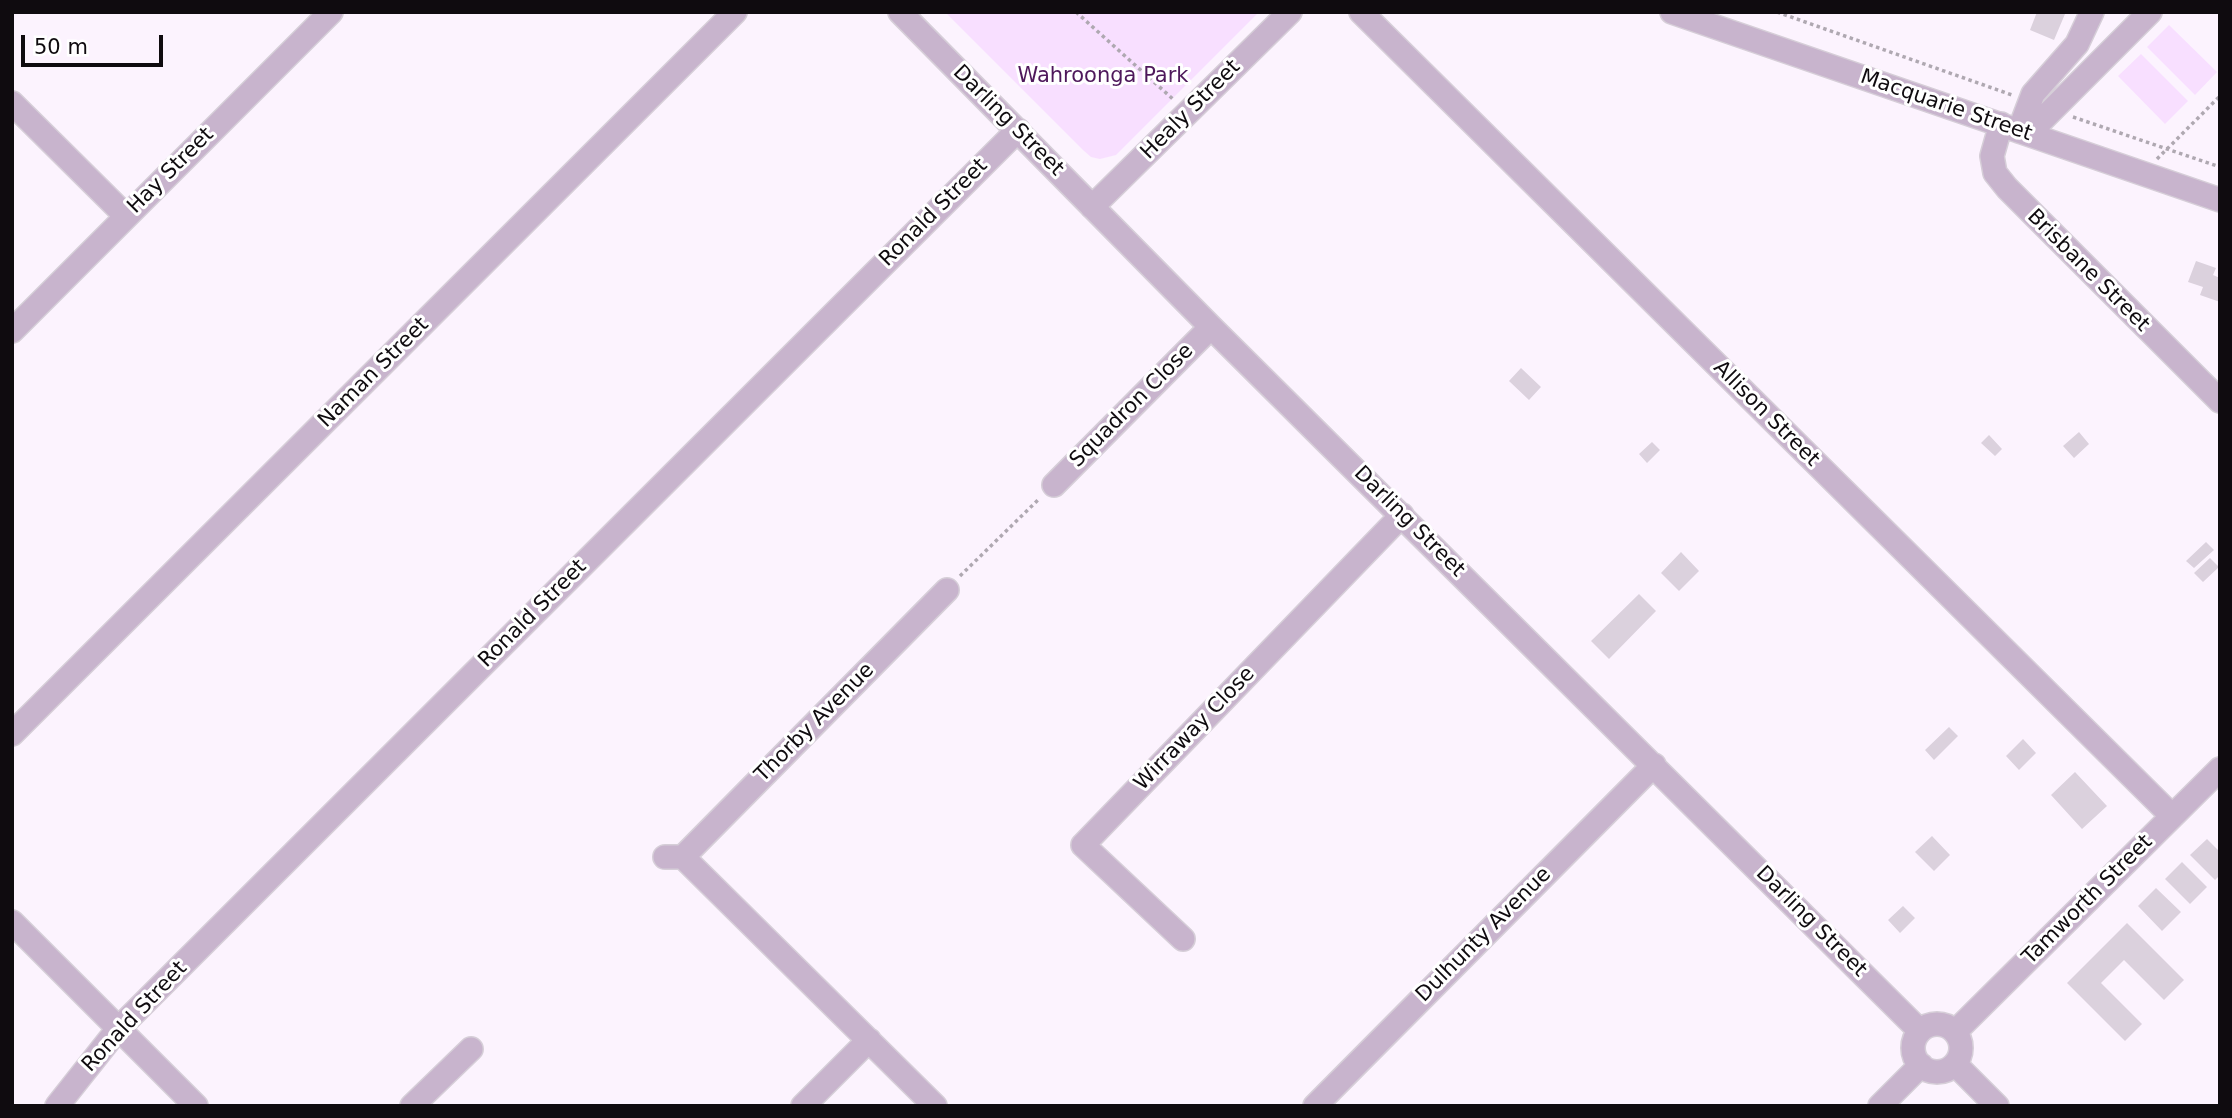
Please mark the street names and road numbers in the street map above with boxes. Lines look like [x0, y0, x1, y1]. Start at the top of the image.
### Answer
street label: Healy Street [1136, 55, 1246, 165]
street label: Darling Street [947, 60, 1069, 182]
street label: Macquarie Street [1857, 65, 2035, 147]
street label: Hay Street [123, 123, 219, 219]
street label: Ronald Street [875, 154, 993, 272]
street label: Brisbane Street [2022, 205, 2154, 337]
street label: Naman Street [314, 313, 434, 433]
street label: Squadron Close [1065, 339, 1199, 473]
street label: Allison Street [1708, 356, 1824, 472]
street label: Darling Street [1348, 461, 1470, 583]
street label: Ronald Street [474, 555, 592, 673]
street label: Thorby Avenue [750, 658, 880, 788]
street label: Wirraway Close [1130, 662, 1260, 796]
street label: Tamworth Street [2018, 830, 2158, 970]
street label: Darling Street [1750, 861, 1872, 983]
street label: Dulhunty Avenue [1411, 862, 1557, 1008]
street label: Ronald Street [77, 956, 193, 1078]

